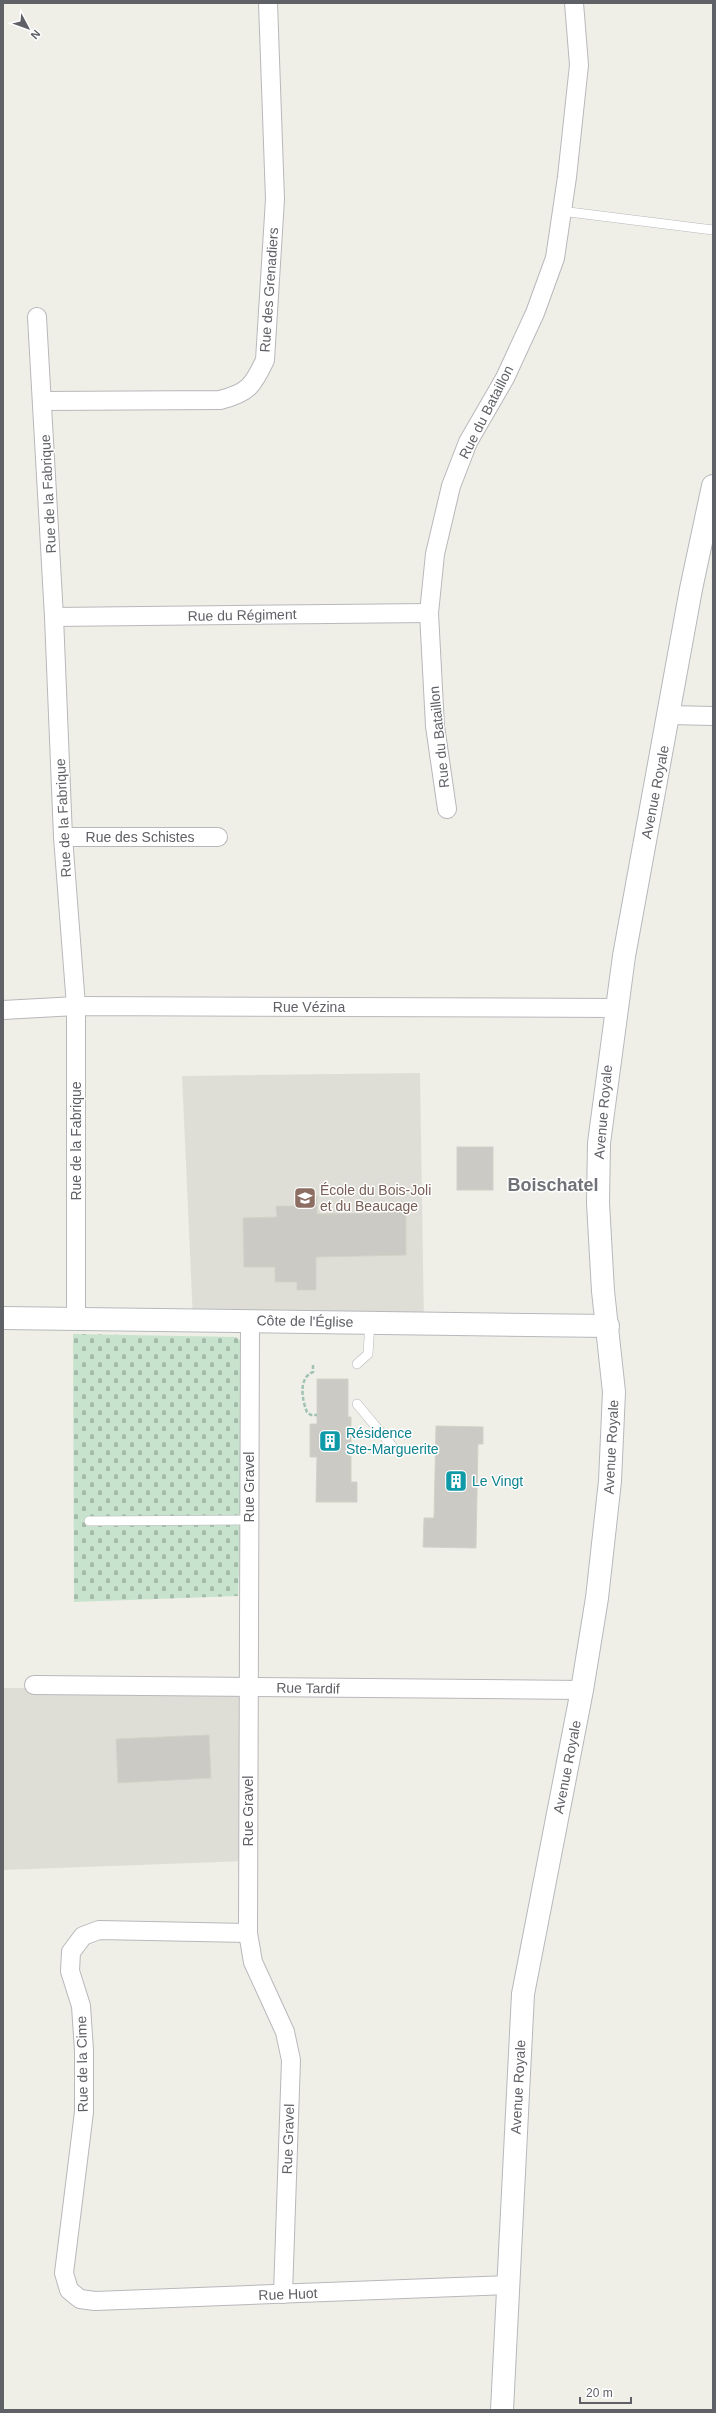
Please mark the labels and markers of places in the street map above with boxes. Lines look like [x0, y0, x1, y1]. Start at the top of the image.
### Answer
place label: École du Bois-Joli et du Beaucage [320, 1182, 431, 1214]
school or university icon: École du Bois-Joli et du Beaucage [292, 1185, 318, 1211]
place label: Résidence Ste-Marguerite [346, 1425, 439, 1457]
building icon: Résidence Ste-Marguerite [317, 1428, 343, 1454]
building icon: Le Vingt [443, 1468, 469, 1494]
place label: Le Vingt [472, 1473, 523, 1489]

